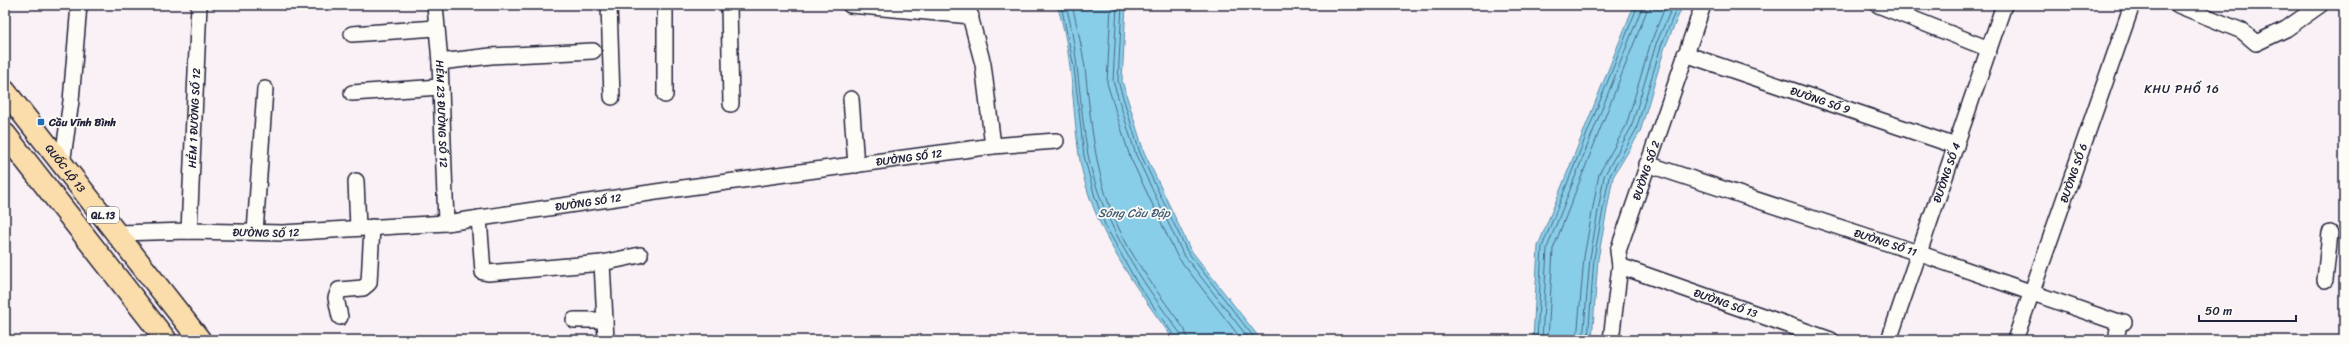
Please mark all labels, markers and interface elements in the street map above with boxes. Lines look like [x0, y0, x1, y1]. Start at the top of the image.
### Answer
street label: HẺM 23 ĐƯỜNG SỐ 12 [430, 60, 453, 169]
street label: HẺM 1 ĐƯỜNG SỐ 12 [183, 67, 206, 169]
district label: KHU PHỐ 16 [2144, 78, 2220, 100]
street label: ĐƯỜNG SỐ 9 [1788, 81, 1853, 120]
place label: Cầu Vĩnh Bình [48, 113, 116, 132]
marker: Cầu Vĩnh Bình [36, 117, 46, 127]
street label: ĐƯỜNG SỐ 2 [1627, 137, 1666, 203]
street label: QUỐC LỘ 13 [40, 140, 90, 197]
street label: ĐƯỜNG SỐ 4 [1928, 140, 1966, 205]
street label: ĐƯỜNG SỐ 6 [2055, 141, 2093, 205]
street label: ĐƯỜNG SỐ 12 [875, 144, 944, 172]
street label: ĐƯỜNG SỐ 12 [554, 188, 623, 217]
water label: Sông Cầu Đập [1098, 202, 1172, 224]
road number: QL.13 [87, 207, 119, 223]
street label: ĐƯỜNG SỐ 12 [232, 223, 301, 243]
street label: ĐƯỜNG SỐ 11 [1851, 224, 1919, 262]
street label: ĐƯỜNG SỐ 13 [1691, 284, 1760, 324]
scale bar [2199, 297, 2296, 323]
text: 50 m [2205, 300, 2232, 322]

